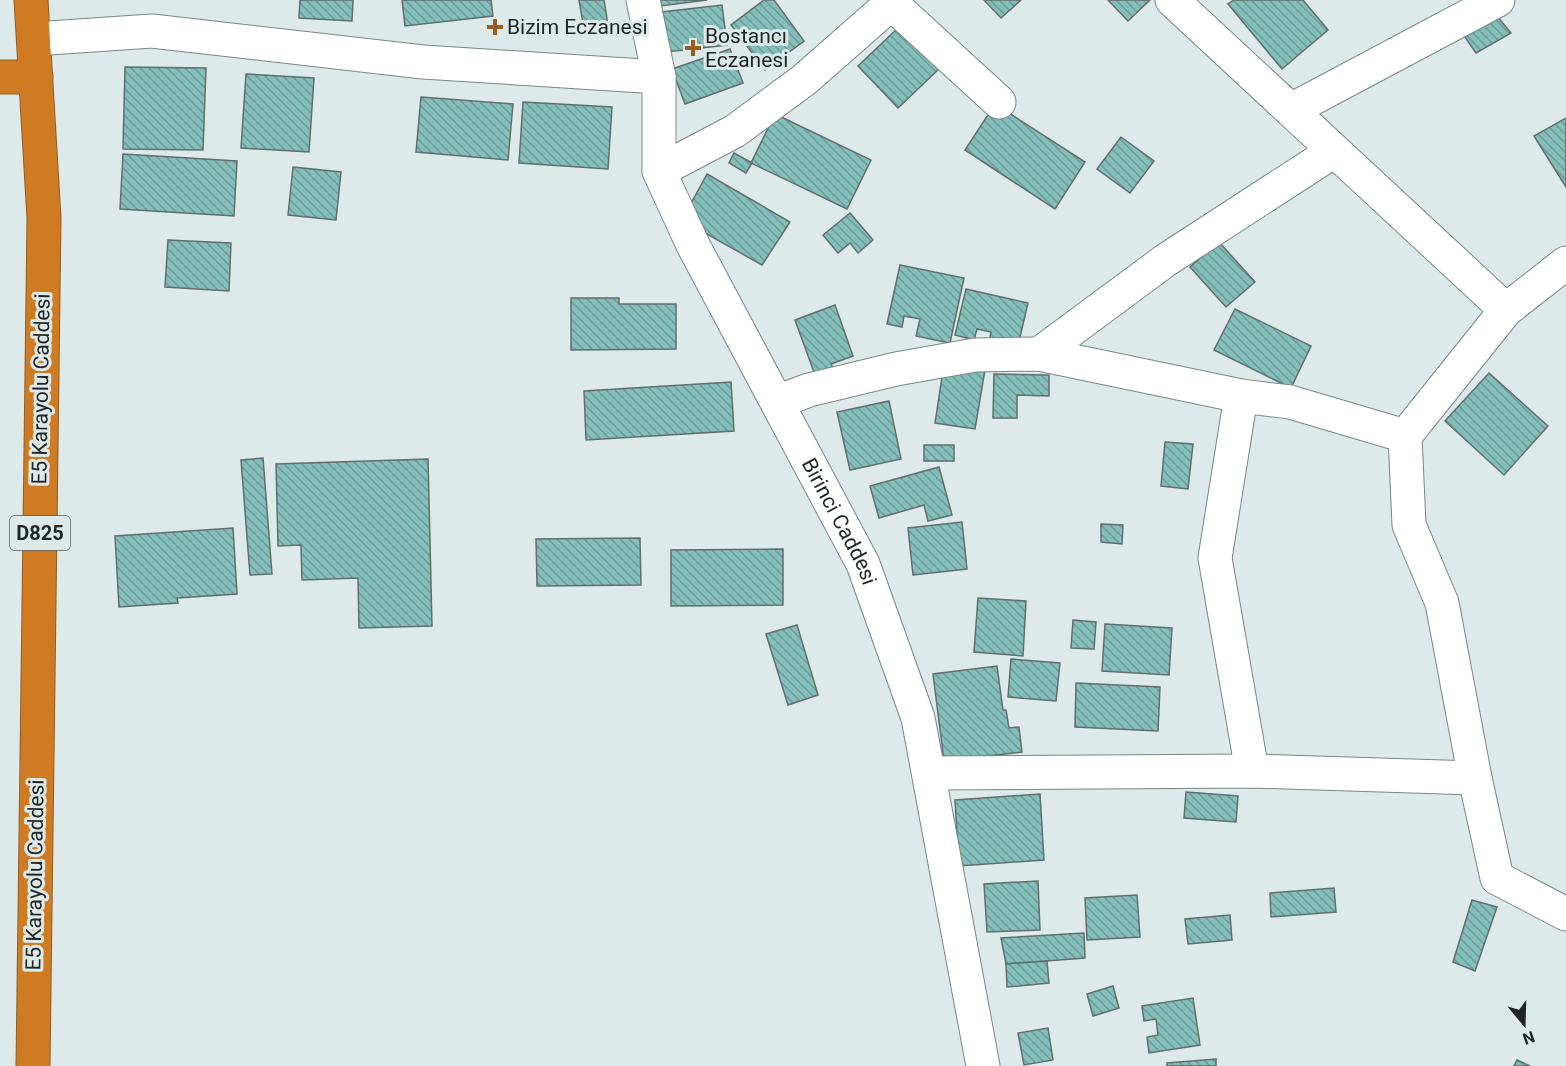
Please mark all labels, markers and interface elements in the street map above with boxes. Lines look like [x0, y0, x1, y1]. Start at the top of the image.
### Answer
place label: Bizim Eczanesi [507, 15, 648, 39]
marker: Bizim Eczanesi [488, 20, 502, 34]
place label: Bostancı Eczanesi [705, 24, 788, 72]
marker: Bostancı Eczanesi [686, 41, 700, 55]
street label: E5 Karayolu Caddesi [27, 293, 55, 485]
street label: Birinci Caddesi [797, 454, 881, 588]
road number: D825 [10, 516, 70, 550]
street label: E5 Karayolu Caddesi [21, 779, 49, 971]
north arrow [1494, 994, 1554, 1054]
text: N [1520, 1027, 1537, 1049]

